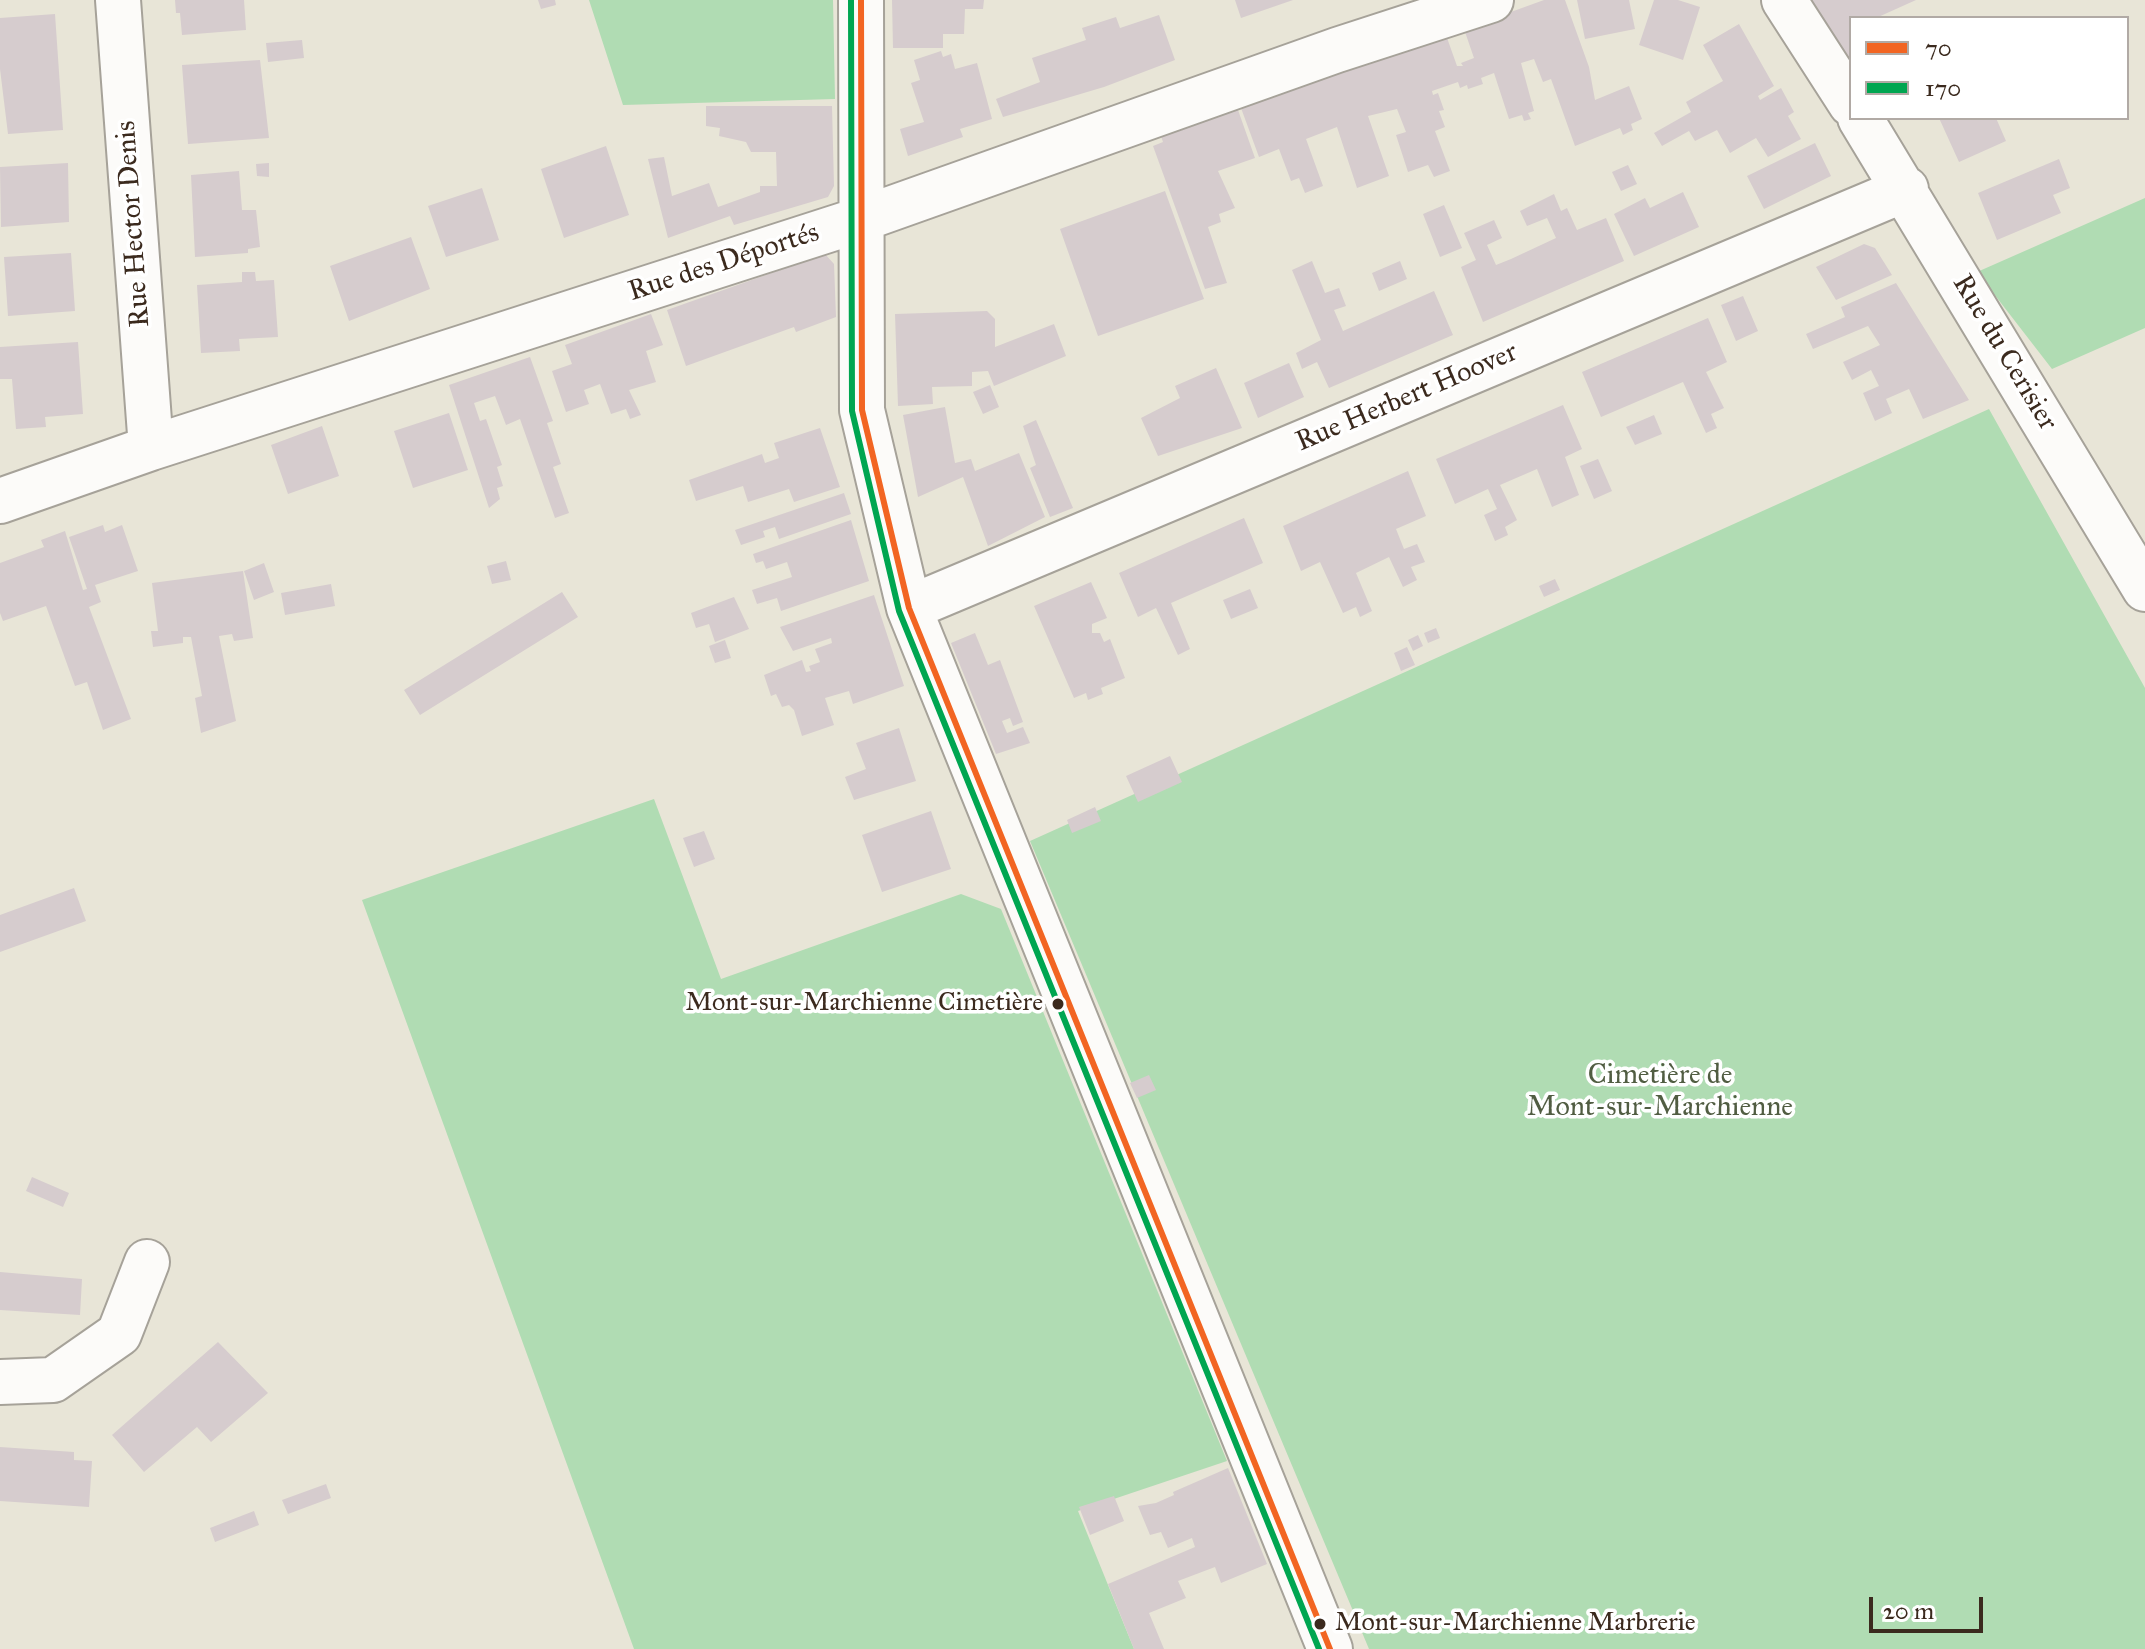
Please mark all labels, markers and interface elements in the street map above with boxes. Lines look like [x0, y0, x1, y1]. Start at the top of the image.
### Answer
legend [1849, 16, 2129, 120]
text: 70 [1925, 33, 1952, 63]
text: 170 [1925, 73, 1961, 103]
street label: Rue Hector Denis [110, 120, 158, 328]
street label: Rue des Déportés [625, 216, 823, 310]
street label: Rue du Cerisier [1944, 269, 2064, 437]
street label: Rue Herbert Hoover [1291, 336, 1523, 460]
place label: Mont-sur-Marchienne Cimetière [685, 988, 1043, 1020]
marker: Mont-sur-Marchienne Cimetière [1050, 996, 1066, 1012]
park label: Cimetière de Mont-sur-Marchienne [1527, 1059, 1793, 1125]
scale bar [1873, 1581, 1987, 1631]
text: 20 m [1883, 1596, 1934, 1626]
place label: Mont-sur-Marchienne Marbrerie [1335, 1608, 1696, 1640]
marker: Mont-sur-Marchienne Marbrerie [1312, 1616, 1328, 1632]

